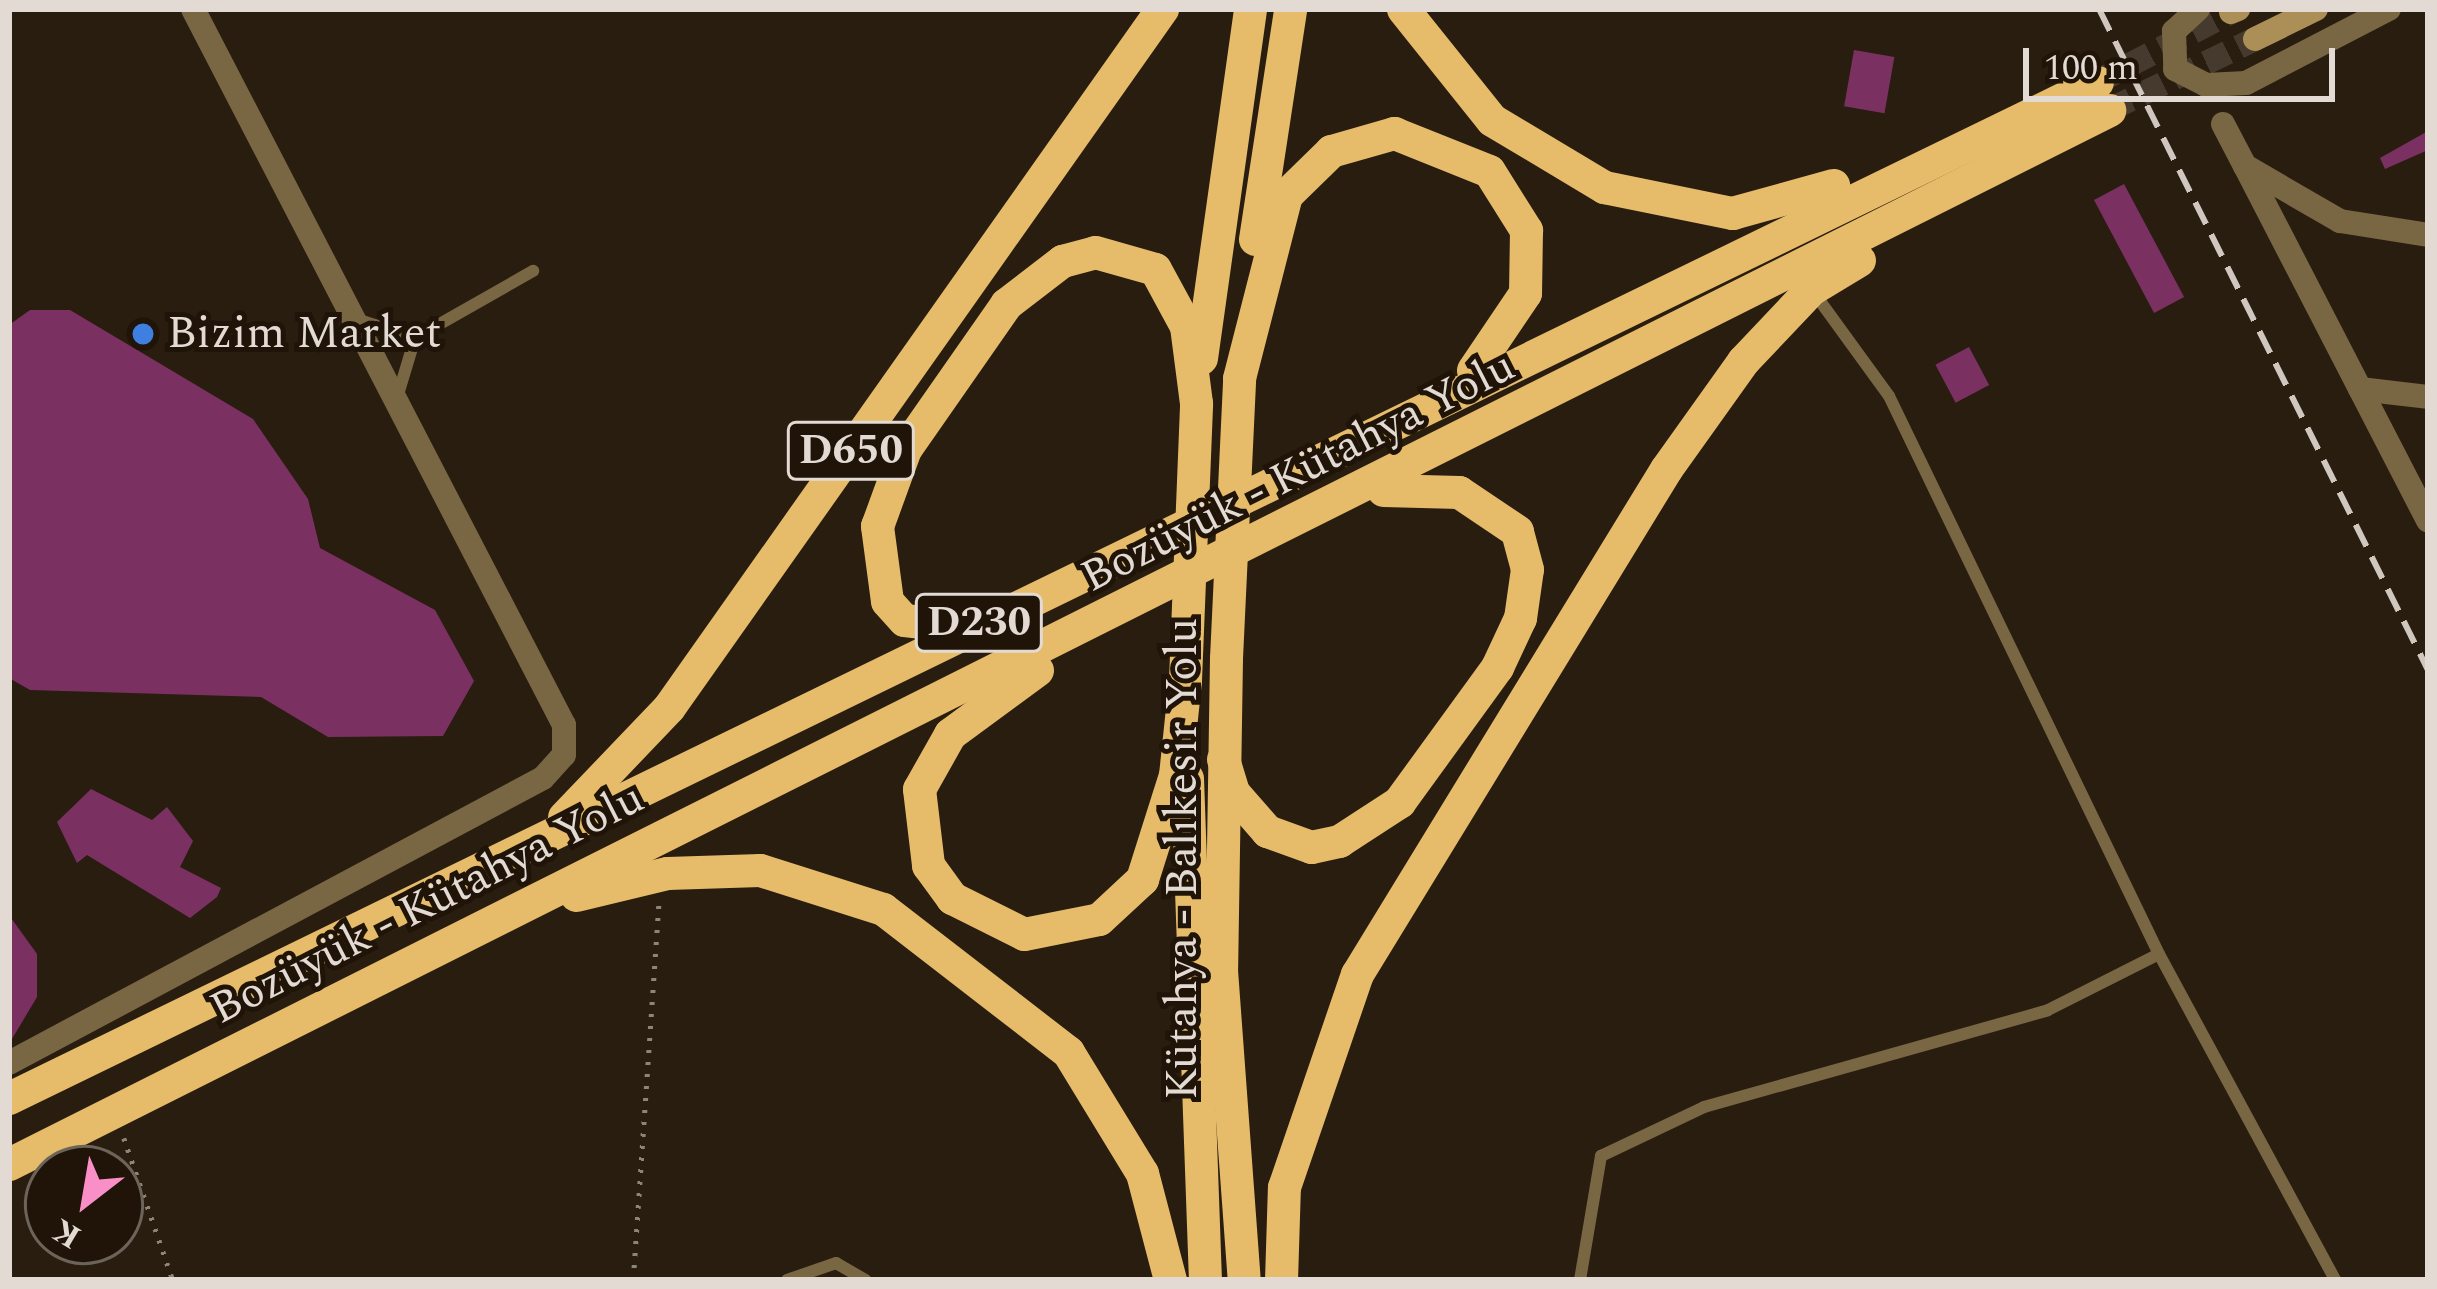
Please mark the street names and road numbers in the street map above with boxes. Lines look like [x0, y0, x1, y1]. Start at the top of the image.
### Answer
street label: Bozüyük - Kütahya Yolu [1072, 339, 1524, 605]
road number: D650 [785, 415, 917, 487]
road number: D230 [913, 587, 1045, 659]
street label: Kütahya - Balıkesir Yolu [1156, 618, 1210, 1100]
street label: Bozüyük - Kütahya Yolu [201, 771, 653, 1037]

